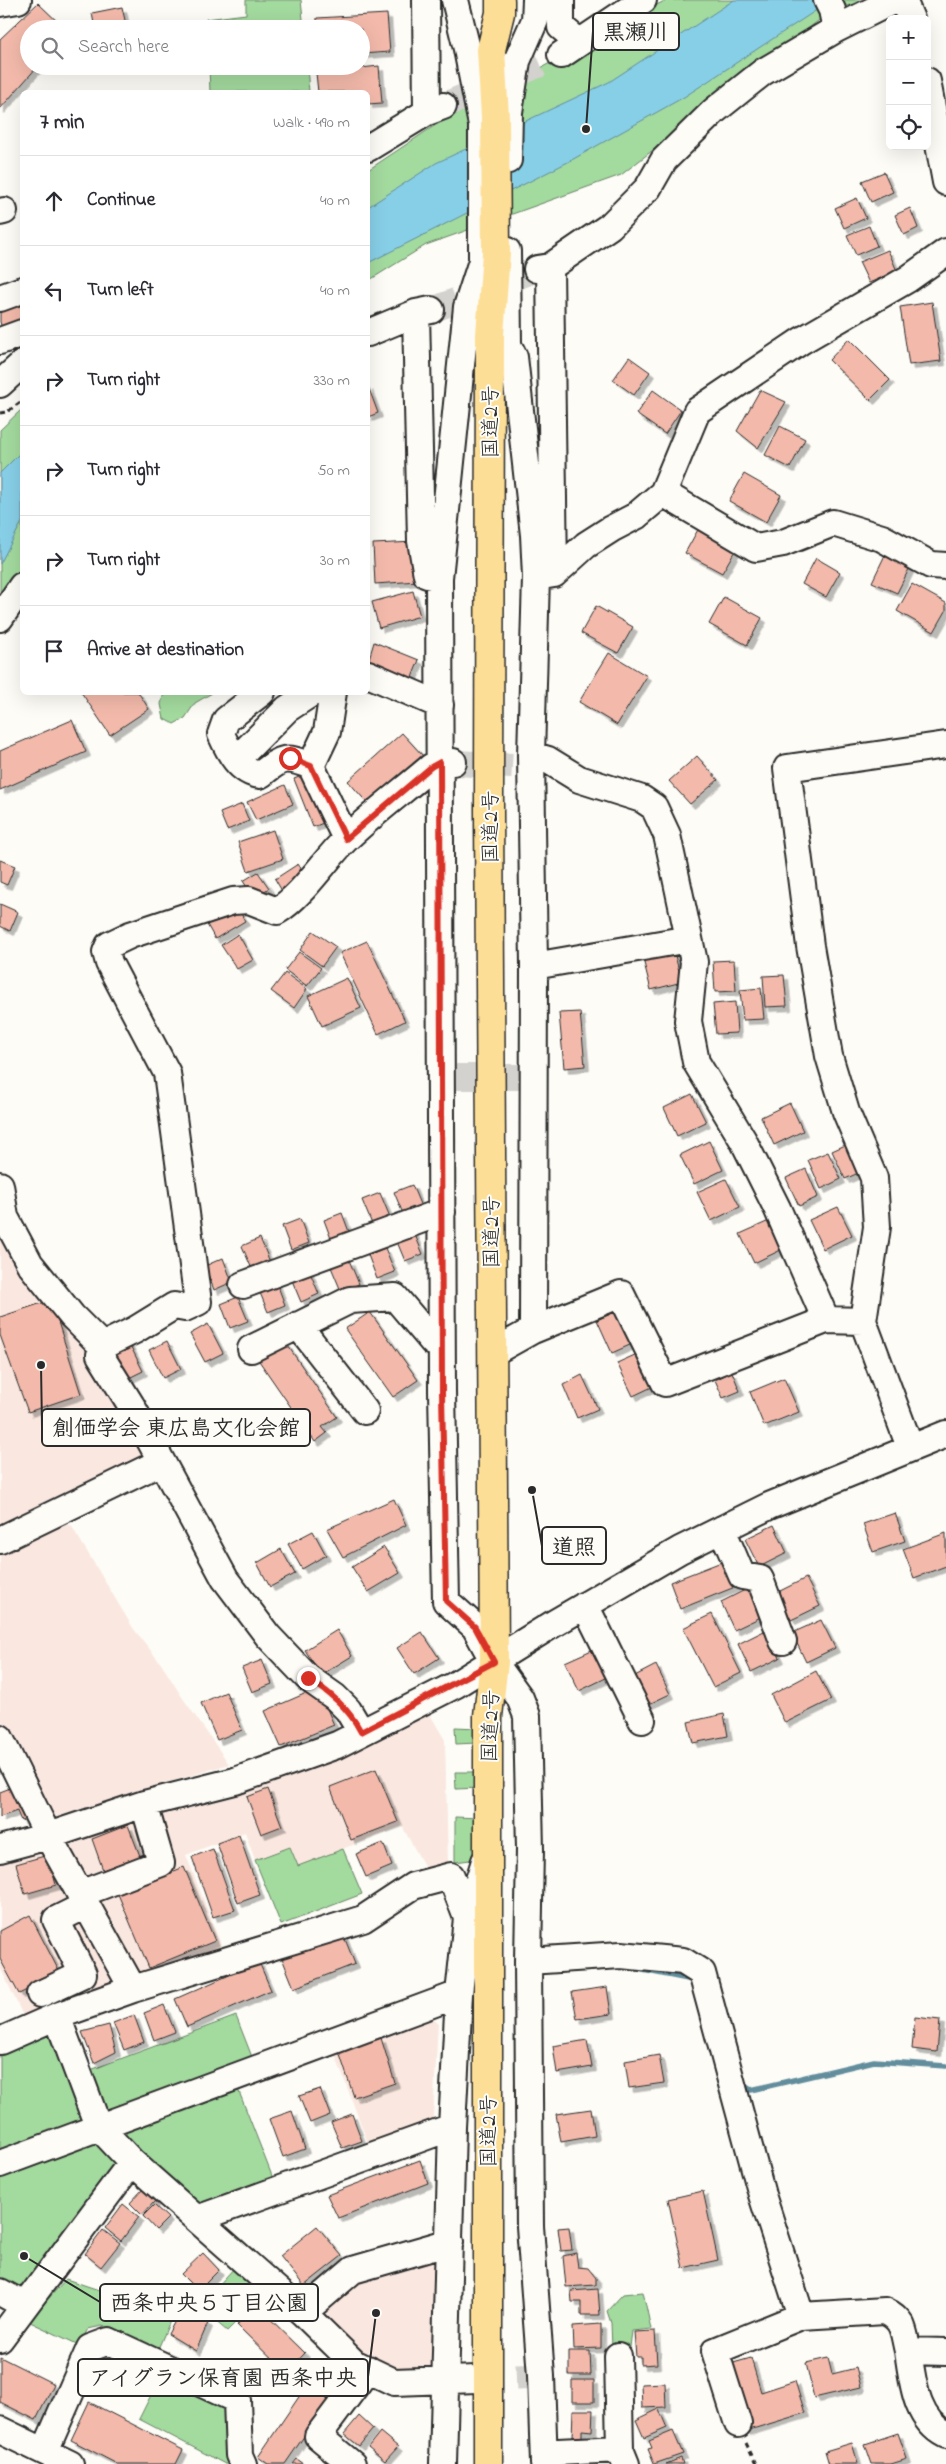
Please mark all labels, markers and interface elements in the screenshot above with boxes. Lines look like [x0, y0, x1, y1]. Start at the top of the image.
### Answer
callout: 黒瀬川 [593, 13, 679, 50]
map controls [886, 15, 931, 150]
button: + [886, 15, 931, 60]
text: 黒瀬川 [603, 18, 669, 50]
search box [20, 20, 370, 75]
icon: search [38, 34, 66, 62]
text: Search here [78, 34, 169, 61]
button: − [886, 60, 931, 105]
button: locate [886, 105, 931, 150]
text: 7 min [40, 108, 84, 138]
text: Walk · 490 m [273, 111, 350, 135]
icon: ahead [40, 187, 68, 215]
text: Continue [87, 187, 155, 214]
text: 40 m [320, 189, 350, 213]
icon: left [40, 277, 68, 305]
text: Turn left [87, 277, 154, 304]
text: 40 m [320, 279, 350, 303]
icon: right [40, 367, 68, 395]
text: Turn right [87, 367, 160, 394]
text: 330 m [313, 369, 350, 393]
street label: 国道2号 [477, 385, 507, 459]
icon: right [40, 457, 68, 485]
text: Turn right [87, 457, 160, 484]
text: 50 m [318, 459, 350, 483]
icon: right [40, 547, 68, 575]
text: Turn right [87, 547, 160, 574]
text: 30 m [320, 549, 350, 573]
icon: arrive [40, 637, 68, 665]
text: Arrive at destination [87, 637, 244, 664]
route start [279, 747, 302, 770]
street label: 国道2号 [477, 790, 507, 864]
street label: 国道2号 [478, 1195, 508, 1269]
callout: 創価学会 東広島文化会館 [42, 1409, 310, 1446]
text: 創価学会 東広島文化会館 [52, 1414, 300, 1446]
callout: 道照 [542, 1527, 606, 1564]
text: 道照 [552, 1533, 596, 1565]
route end [297, 1667, 320, 1690]
street label: 国道2号 [476, 1689, 508, 1763]
street label: 国道2号 [475, 2094, 505, 2168]
callout: 西条中央５丁目公園 [100, 2284, 318, 2321]
text: 西条中央５丁目公園 [110, 2289, 308, 2321]
callout: アイグラン保育園 西条中央 [78, 2359, 368, 2396]
text: アイグラン保育園 西条中央 [89, 2364, 357, 2396]

